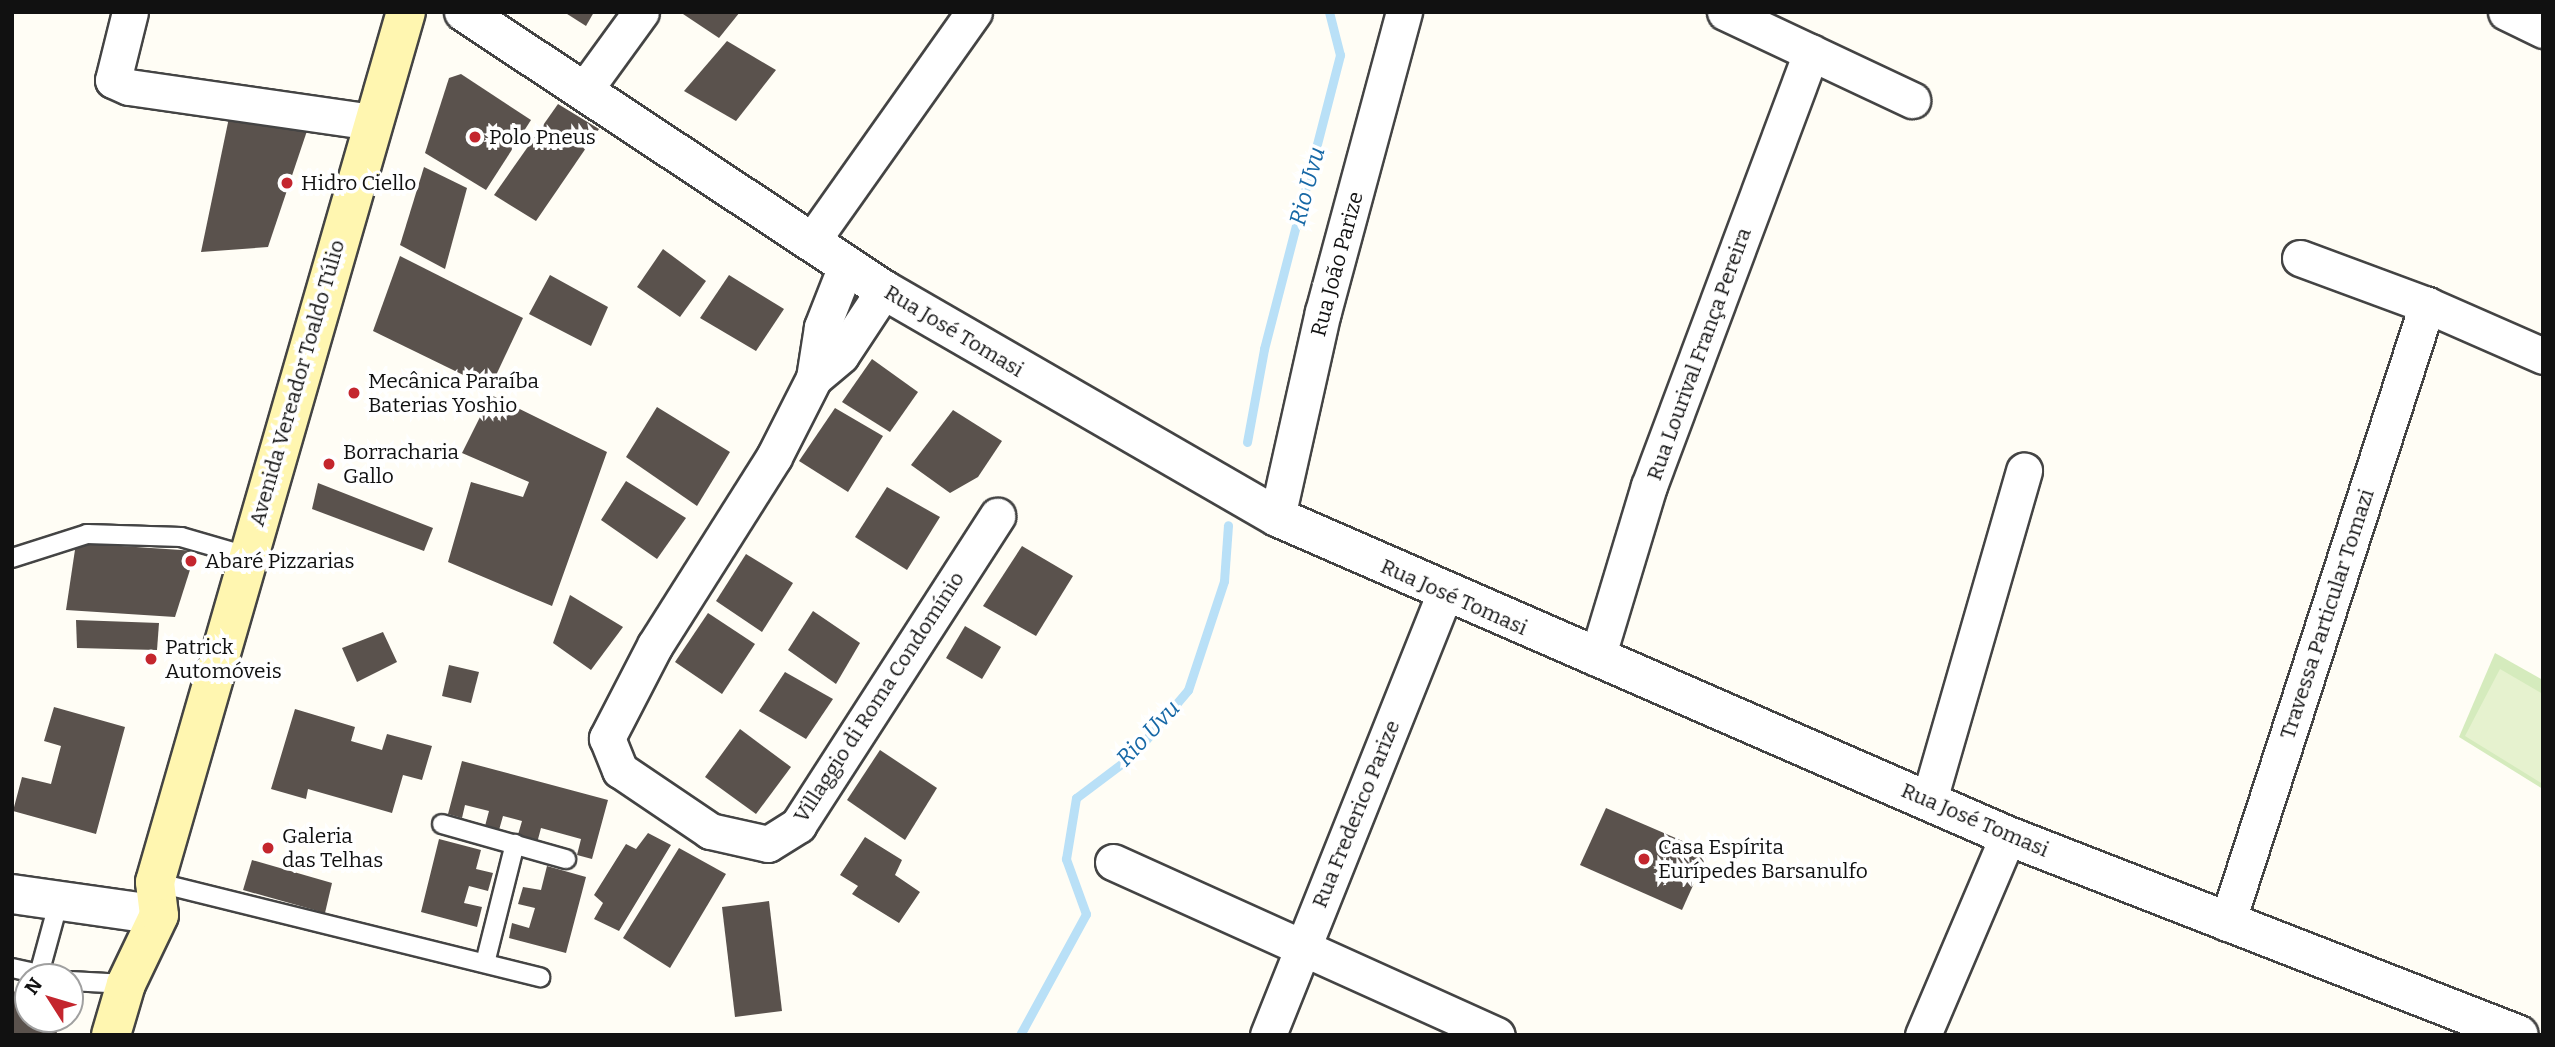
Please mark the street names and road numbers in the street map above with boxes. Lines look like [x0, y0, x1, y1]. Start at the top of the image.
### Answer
street label: Rua João Parize [1306, 189, 1368, 339]
street label: Rua Lourival França Pereira [1641, 224, 1757, 484]
street label: Avenida Vereador Toaldo Túlio [244, 237, 350, 529]
street label: Rua José Tomasi [880, 280, 1028, 382]
street label: Travessa Particular Tomazi [2275, 486, 2379, 742]
street label: Rua José Tomasi [1377, 553, 1531, 641]
street label: Villaggio di Roma Condomínio [788, 567, 970, 827]
street label: Rua Frederico Parize [1307, 717, 1405, 911]
street label: Rua José Tomasi [1897, 778, 2053, 862]

